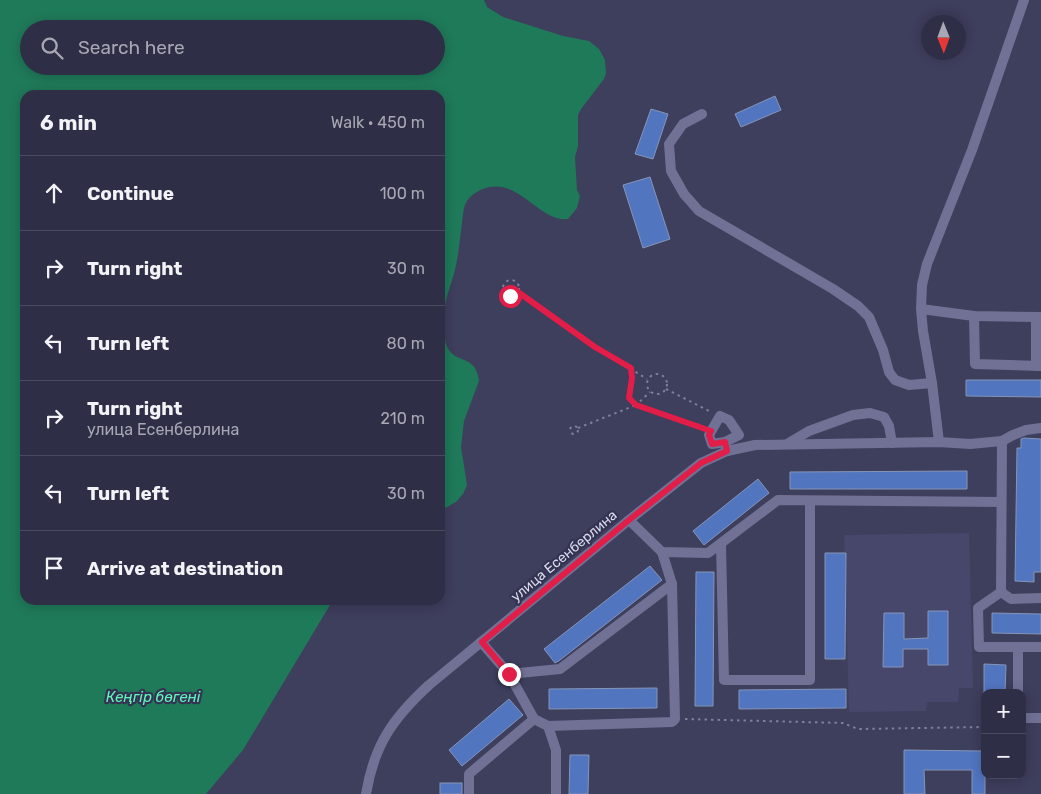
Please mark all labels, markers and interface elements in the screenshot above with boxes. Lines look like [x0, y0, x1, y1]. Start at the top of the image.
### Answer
north arrow [921, 15, 966, 60]
search box [20, 20, 445, 75]
icon: search [38, 34, 66, 62]
text: Search here [78, 36, 185, 59]
text: 6 min [40, 110, 97, 135]
text: Walk · 450 m [331, 113, 425, 132]
icon: ahead [40, 179, 68, 207]
text: Continue [87, 182, 174, 205]
text: 100 m [380, 184, 425, 203]
icon: right [40, 254, 68, 282]
text: Turn right [87, 257, 182, 280]
text: 30 m [387, 259, 425, 278]
route start [499, 285, 522, 308]
icon: left [40, 329, 68, 357]
text: Turn left [87, 332, 169, 355]
text: 80 m [387, 334, 425, 353]
text: Turn right [87, 397, 182, 420]
icon: right [40, 404, 68, 432]
text: 210 m [380, 409, 425, 428]
text: улица Есенберлина [87, 420, 239, 439]
icon: left [40, 479, 68, 507]
text: Turn left [87, 482, 169, 505]
text: 30 m [387, 484, 425, 503]
street label: улица Есенберлина [507, 507, 621, 605]
icon: arrive [40, 554, 68, 582]
text: Arrive at destination [87, 557, 283, 580]
route end [498, 663, 521, 686]
water label: Кеңгір бөгені [106, 688, 201, 706]
map controls [981, 689, 1026, 779]
button: + [981, 689, 1026, 734]
button: − [981, 734, 1026, 779]

